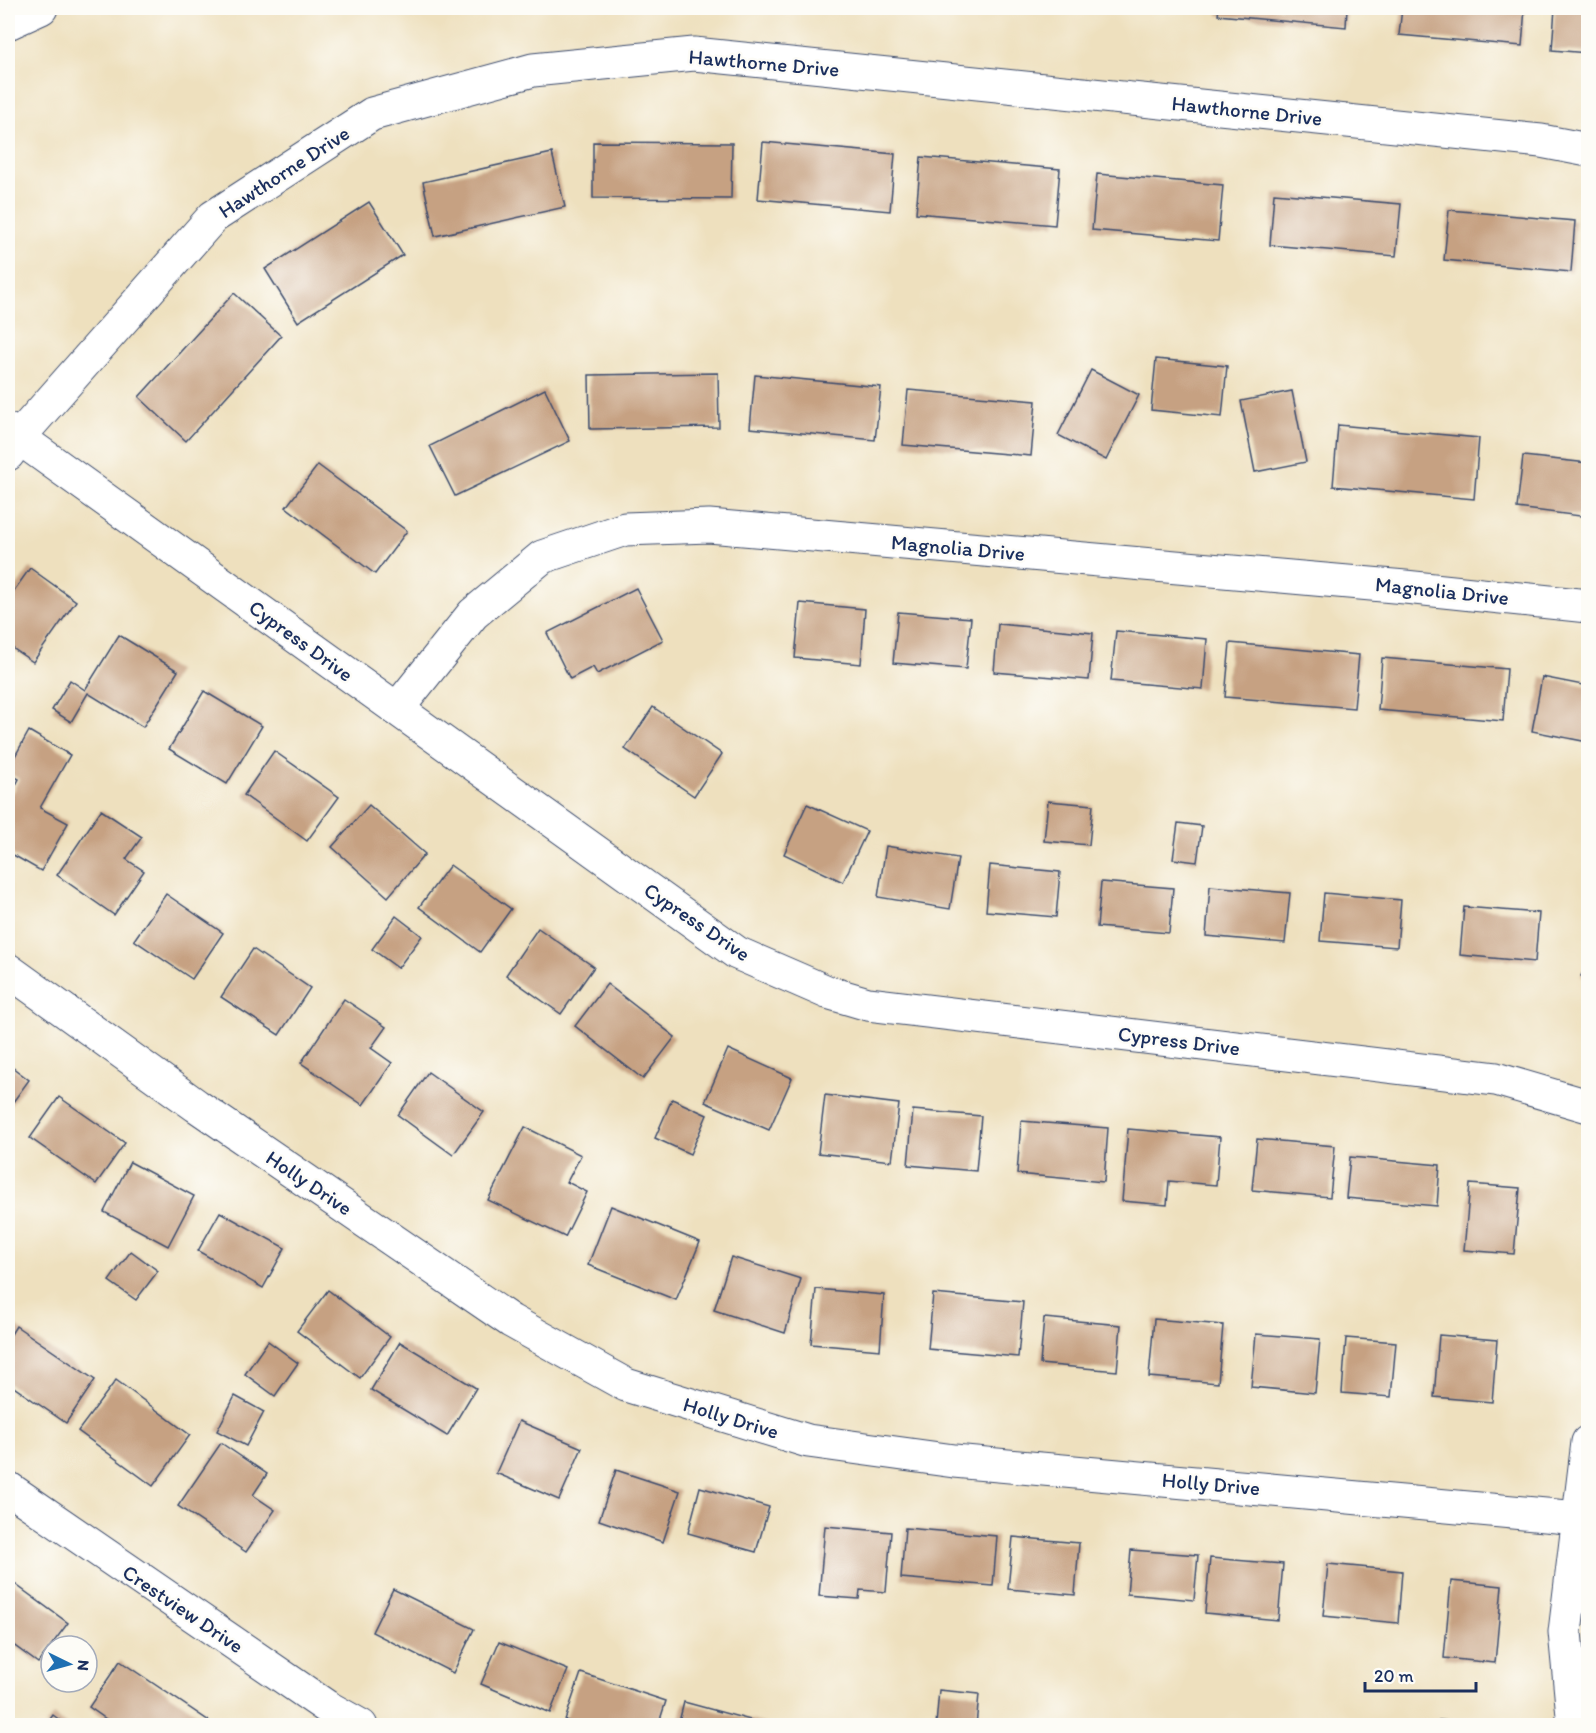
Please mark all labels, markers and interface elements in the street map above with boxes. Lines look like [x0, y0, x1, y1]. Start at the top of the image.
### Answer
street label: Hawthorne Drive [688, 43, 840, 82]
street label: Hawthorne Drive [1171, 90, 1324, 131]
street label: Hawthorne Drive [214, 120, 354, 223]
street label: Magnolia Drive [890, 529, 1026, 566]
street label: Magnolia Drive [1374, 571, 1510, 610]
street label: Cypress Drive [244, 594, 358, 687]
street label: Cypress Drive [639, 877, 755, 966]
street label: Cypress Drive [1117, 1021, 1241, 1060]
street label: Holly Drive [261, 1145, 357, 1221]
street label: Holly Drive [680, 1391, 782, 1444]
street label: Holly Drive [1161, 1467, 1261, 1500]
street label: Crestview Drive [118, 1559, 249, 1658]
north arrow [39, 1634, 99, 1694]
scale bar [1365, 1655, 1476, 1693]
text: N [74, 1659, 93, 1671]
text: 20 m [1374, 1665, 1414, 1687]

